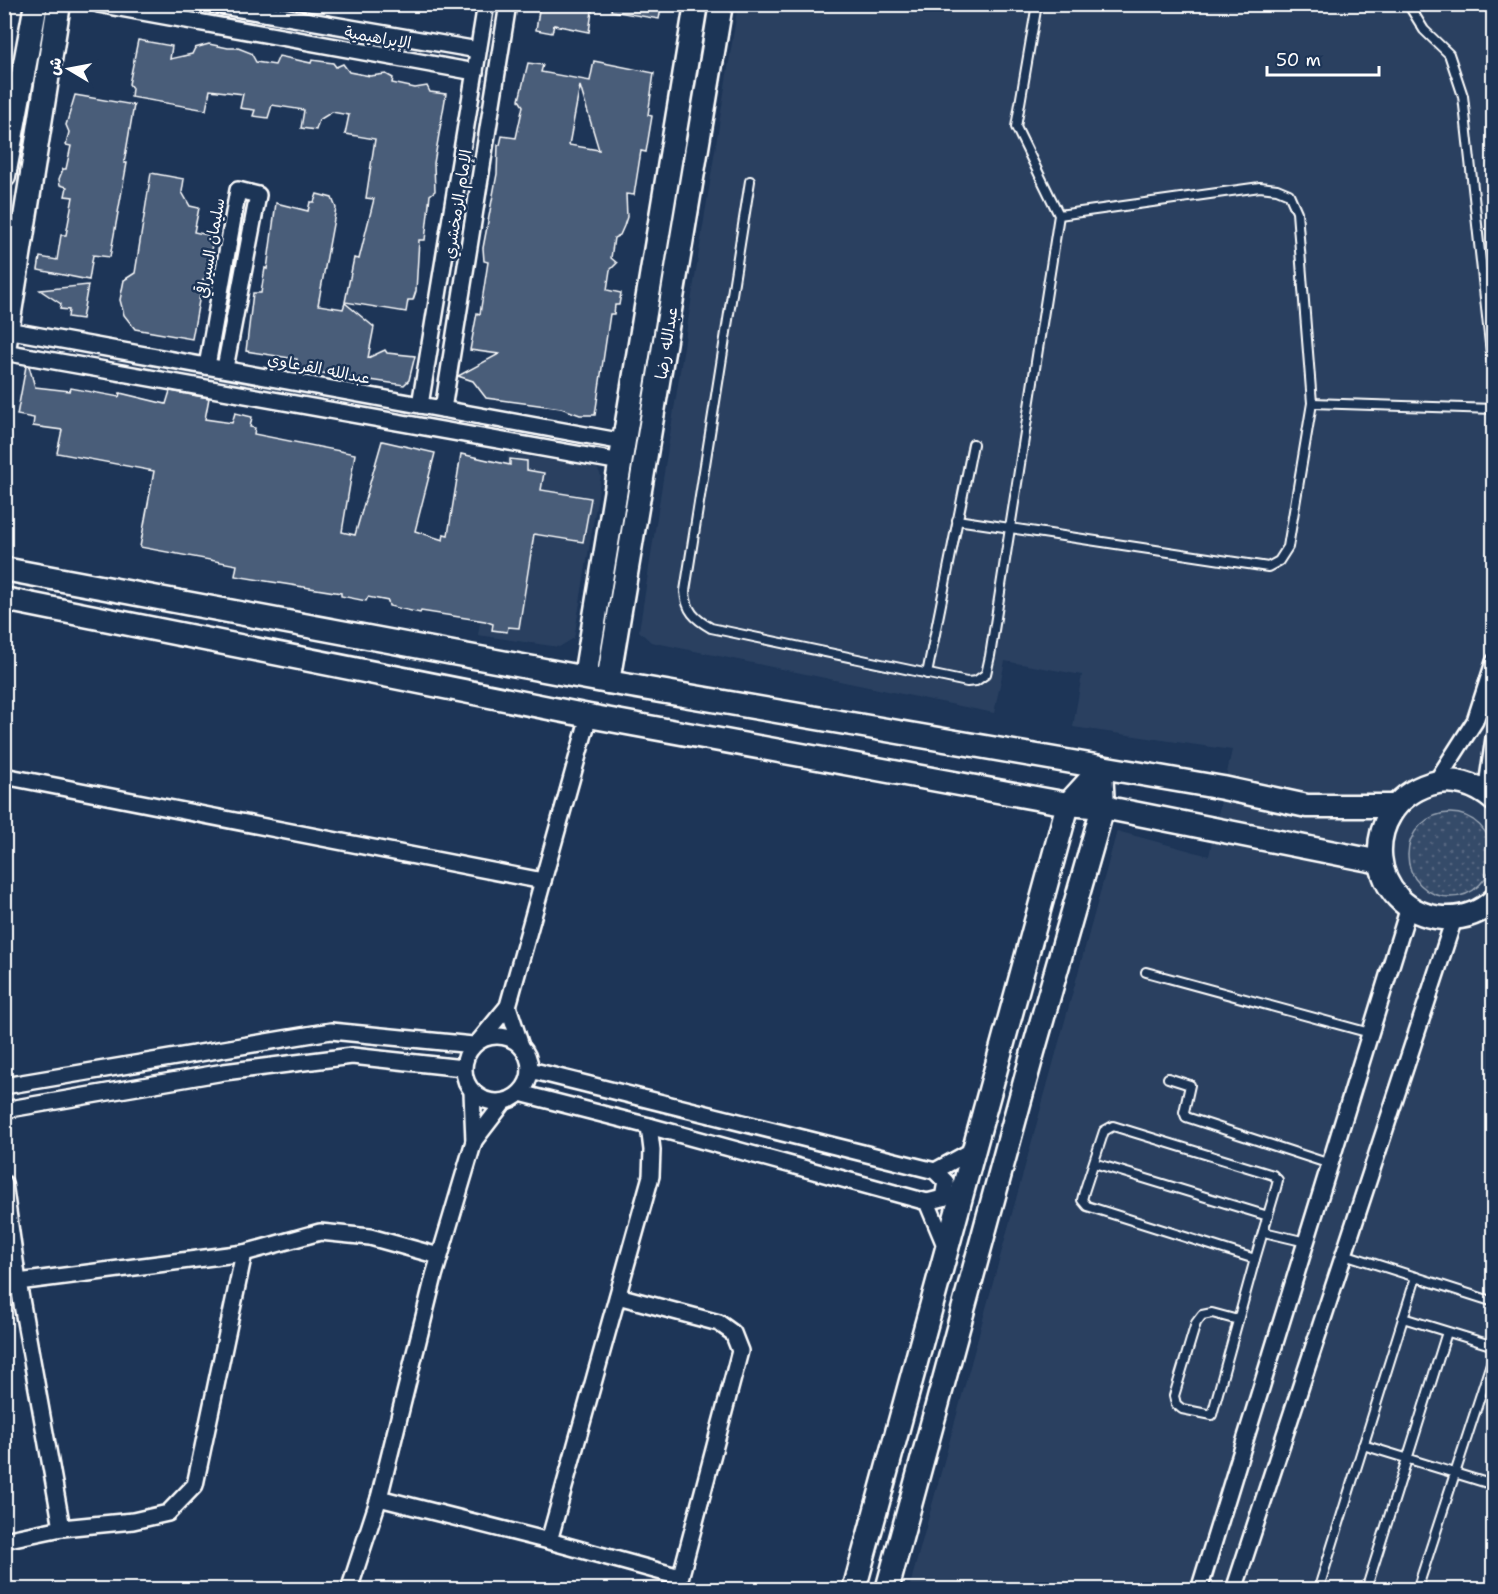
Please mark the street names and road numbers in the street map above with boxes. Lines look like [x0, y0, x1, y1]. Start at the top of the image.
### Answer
street label: الإبراهيمية [343, 21, 413, 54]
street label: الإمام الزمخشري [438, 148, 478, 261]
street label: سليمان السيراقي [191, 196, 231, 300]
street label: عبدالله رضا [650, 305, 683, 381]
street label: عبدالله القرعاوي [266, 348, 372, 390]

